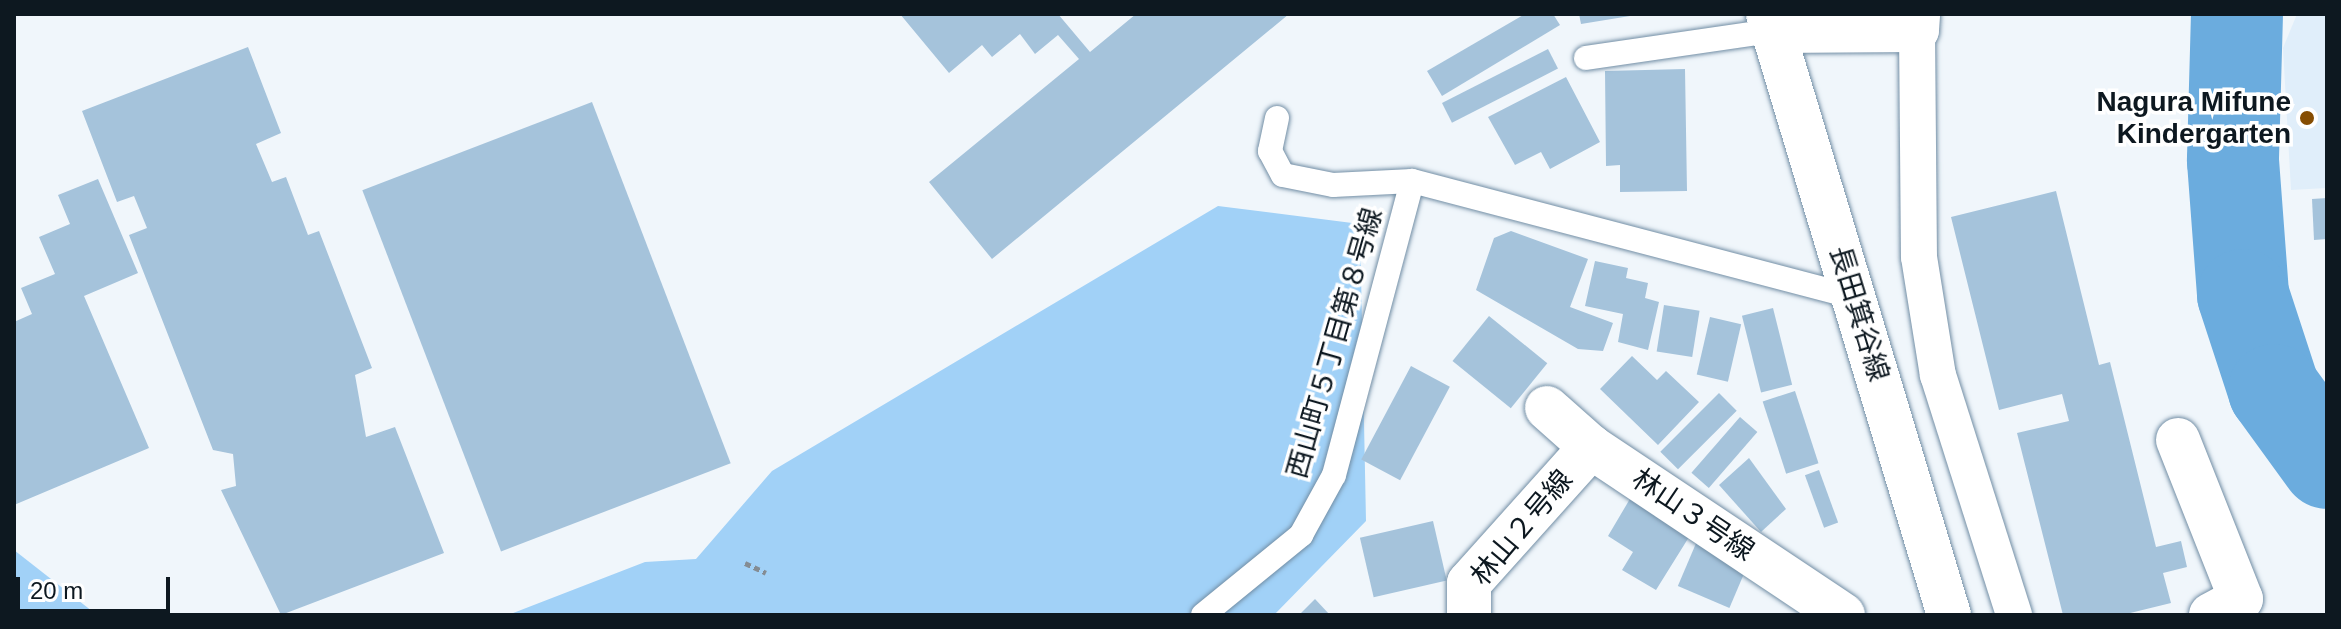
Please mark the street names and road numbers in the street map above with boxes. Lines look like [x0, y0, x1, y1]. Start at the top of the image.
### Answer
street label: 西山町５丁目第８号線 [1280, 204, 1390, 482]
street label: 長田箕谷線 [1822, 242, 1896, 386]
street label: 林山３号線 [1626, 462, 1760, 568]
street label: 林山２号線 [1464, 464, 1580, 592]

